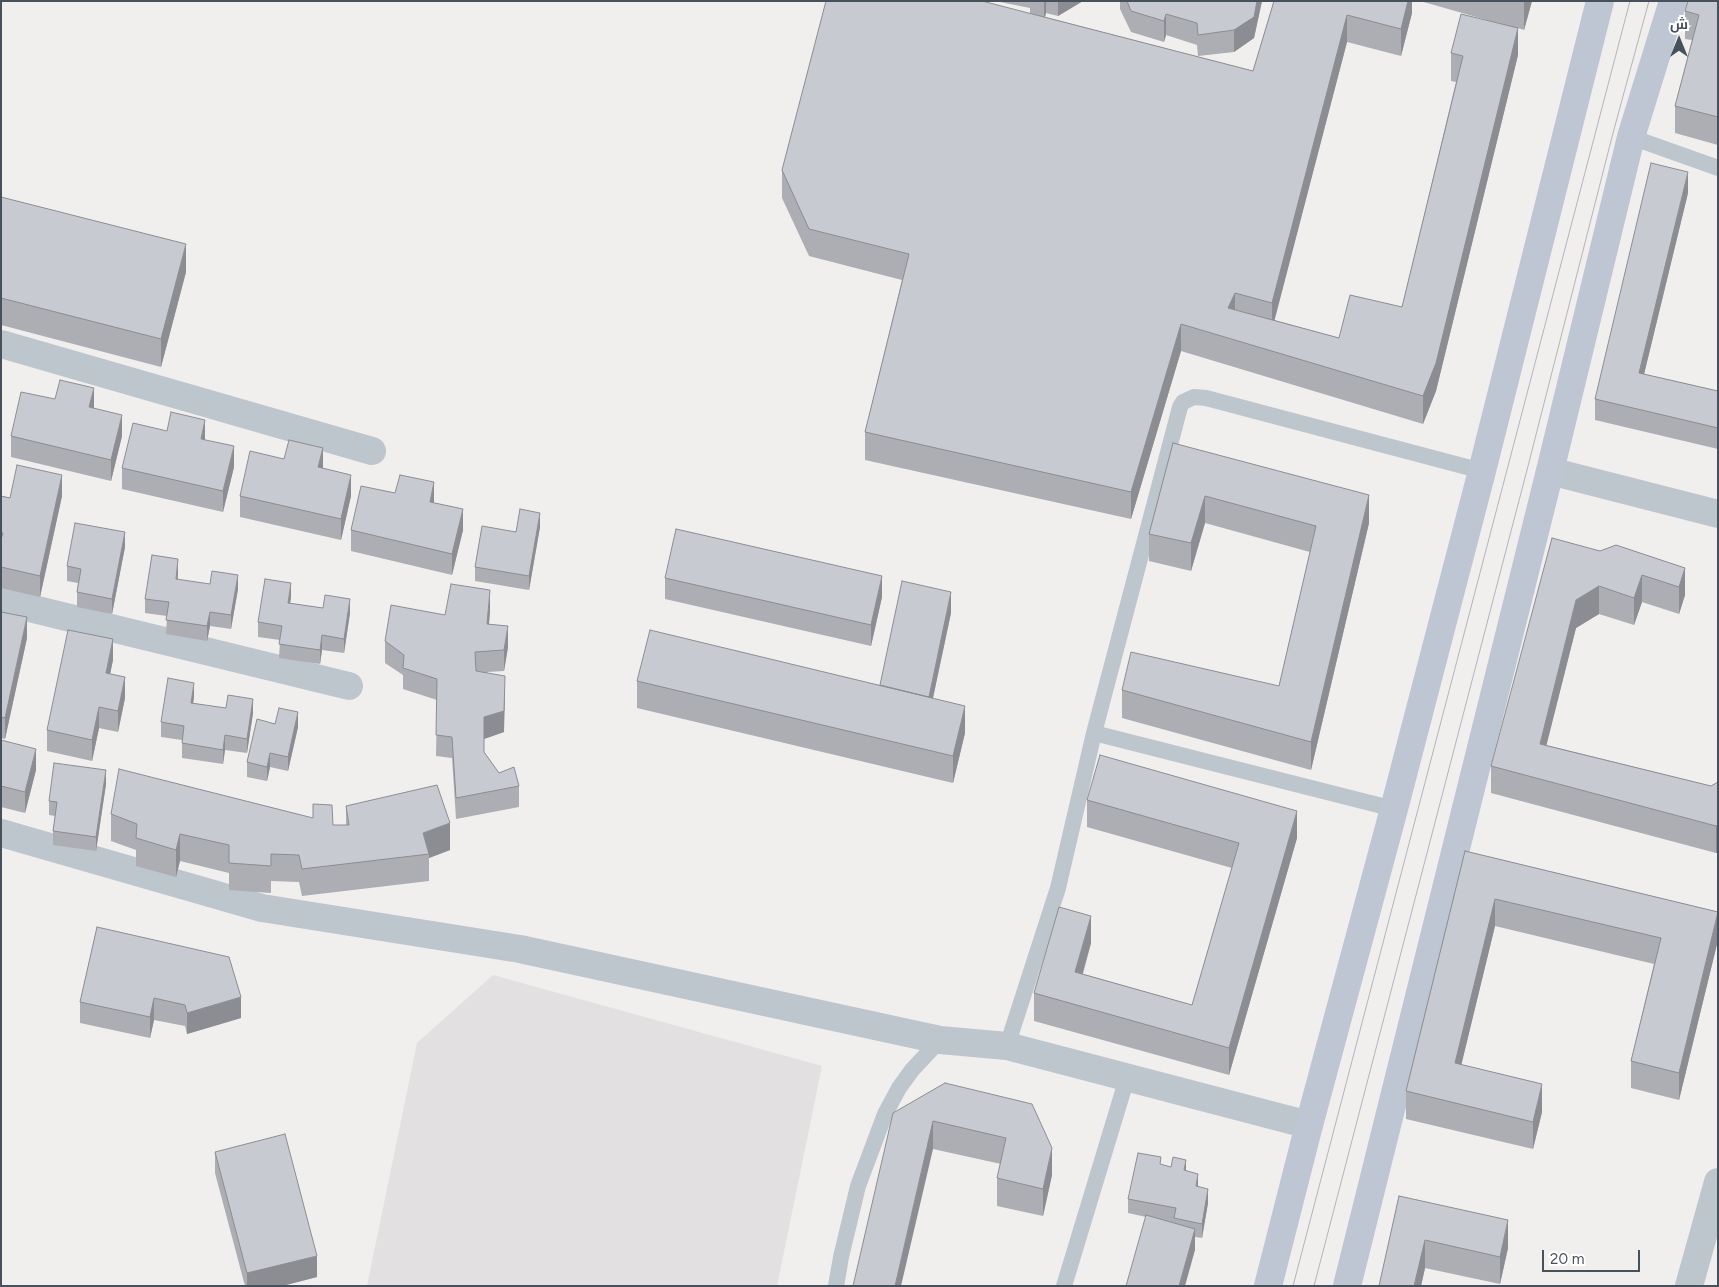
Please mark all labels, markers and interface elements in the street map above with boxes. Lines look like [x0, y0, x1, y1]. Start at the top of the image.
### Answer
north arrow [1654, 15, 1704, 65]
text: ش [1670, 16, 1688, 33]
scale bar [1544, 1240, 1642, 1272]
text: 20 m [1550, 1250, 1584, 1268]

